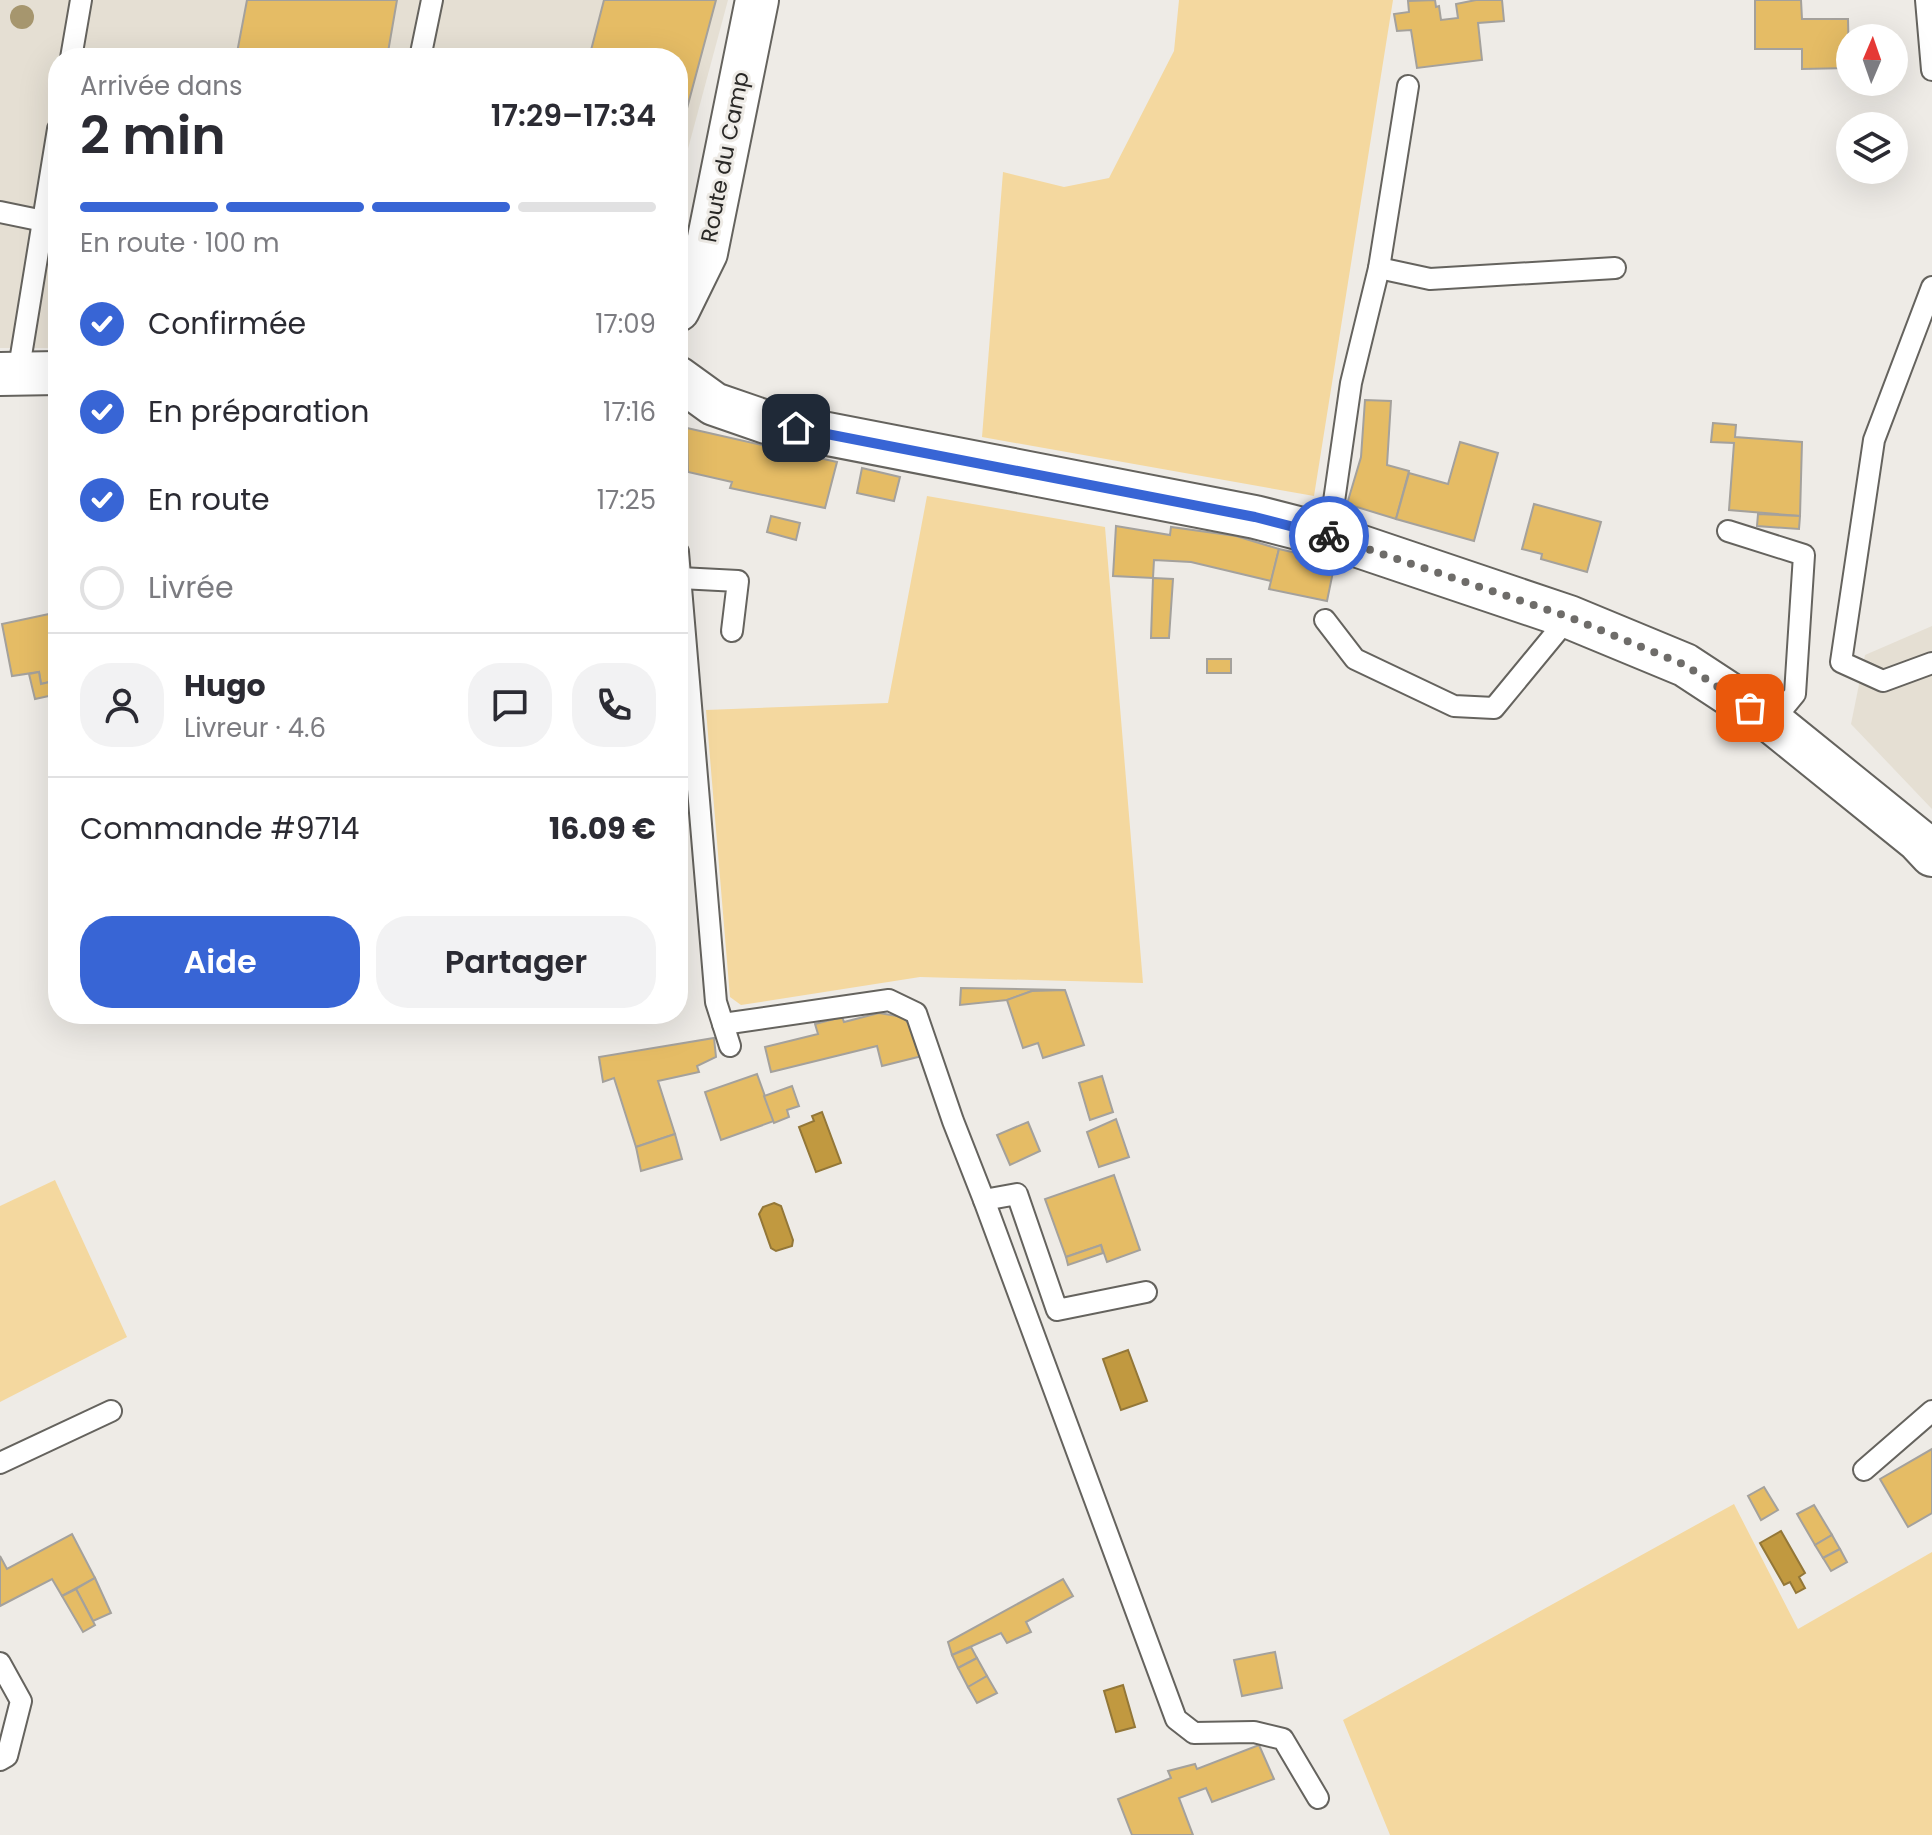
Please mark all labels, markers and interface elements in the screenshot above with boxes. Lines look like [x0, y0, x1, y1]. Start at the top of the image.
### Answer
north arrow [1836, 24, 1908, 96]
map controls [1836, 24, 1908, 184]
text: Arrivée dans [80, 68, 242, 104]
street label: Route du Camp [693, 69, 757, 245]
text: 17:29–17:34 [491, 94, 656, 137]
text: 2 min [80, 99, 226, 172]
button: layers [1836, 112, 1908, 184]
text: En route · 100 m [80, 225, 280, 261]
icon: check [80, 302, 124, 346]
text: Confirmée [148, 302, 306, 345]
text: 17:09 [595, 306, 656, 342]
icon: check [80, 390, 124, 434]
text: En préparation [148, 390, 369, 433]
text: 17:16 [603, 394, 656, 430]
pin [762, 394, 830, 462]
icon: home [774, 406, 818, 450]
icon: check [80, 478, 124, 522]
text: En route [148, 478, 270, 521]
text: 17:25 [597, 482, 656, 518]
courier [1289, 496, 1369, 576]
icon: bike [1307, 514, 1351, 558]
text: Livrée [148, 566, 234, 609]
button: person [80, 663, 164, 747]
button: chat [468, 663, 552, 747]
button: phone [572, 663, 656, 747]
text: Hugo [184, 664, 266, 707]
pin [1716, 674, 1784, 742]
icon: bag [1728, 686, 1772, 730]
text: Livreur · 4.6 [184, 710, 326, 746]
text: Commande #9714 [80, 807, 359, 850]
text: 16.09 € [549, 807, 656, 850]
button: Aide [80, 916, 360, 1008]
button: Partager [376, 916, 656, 1008]

